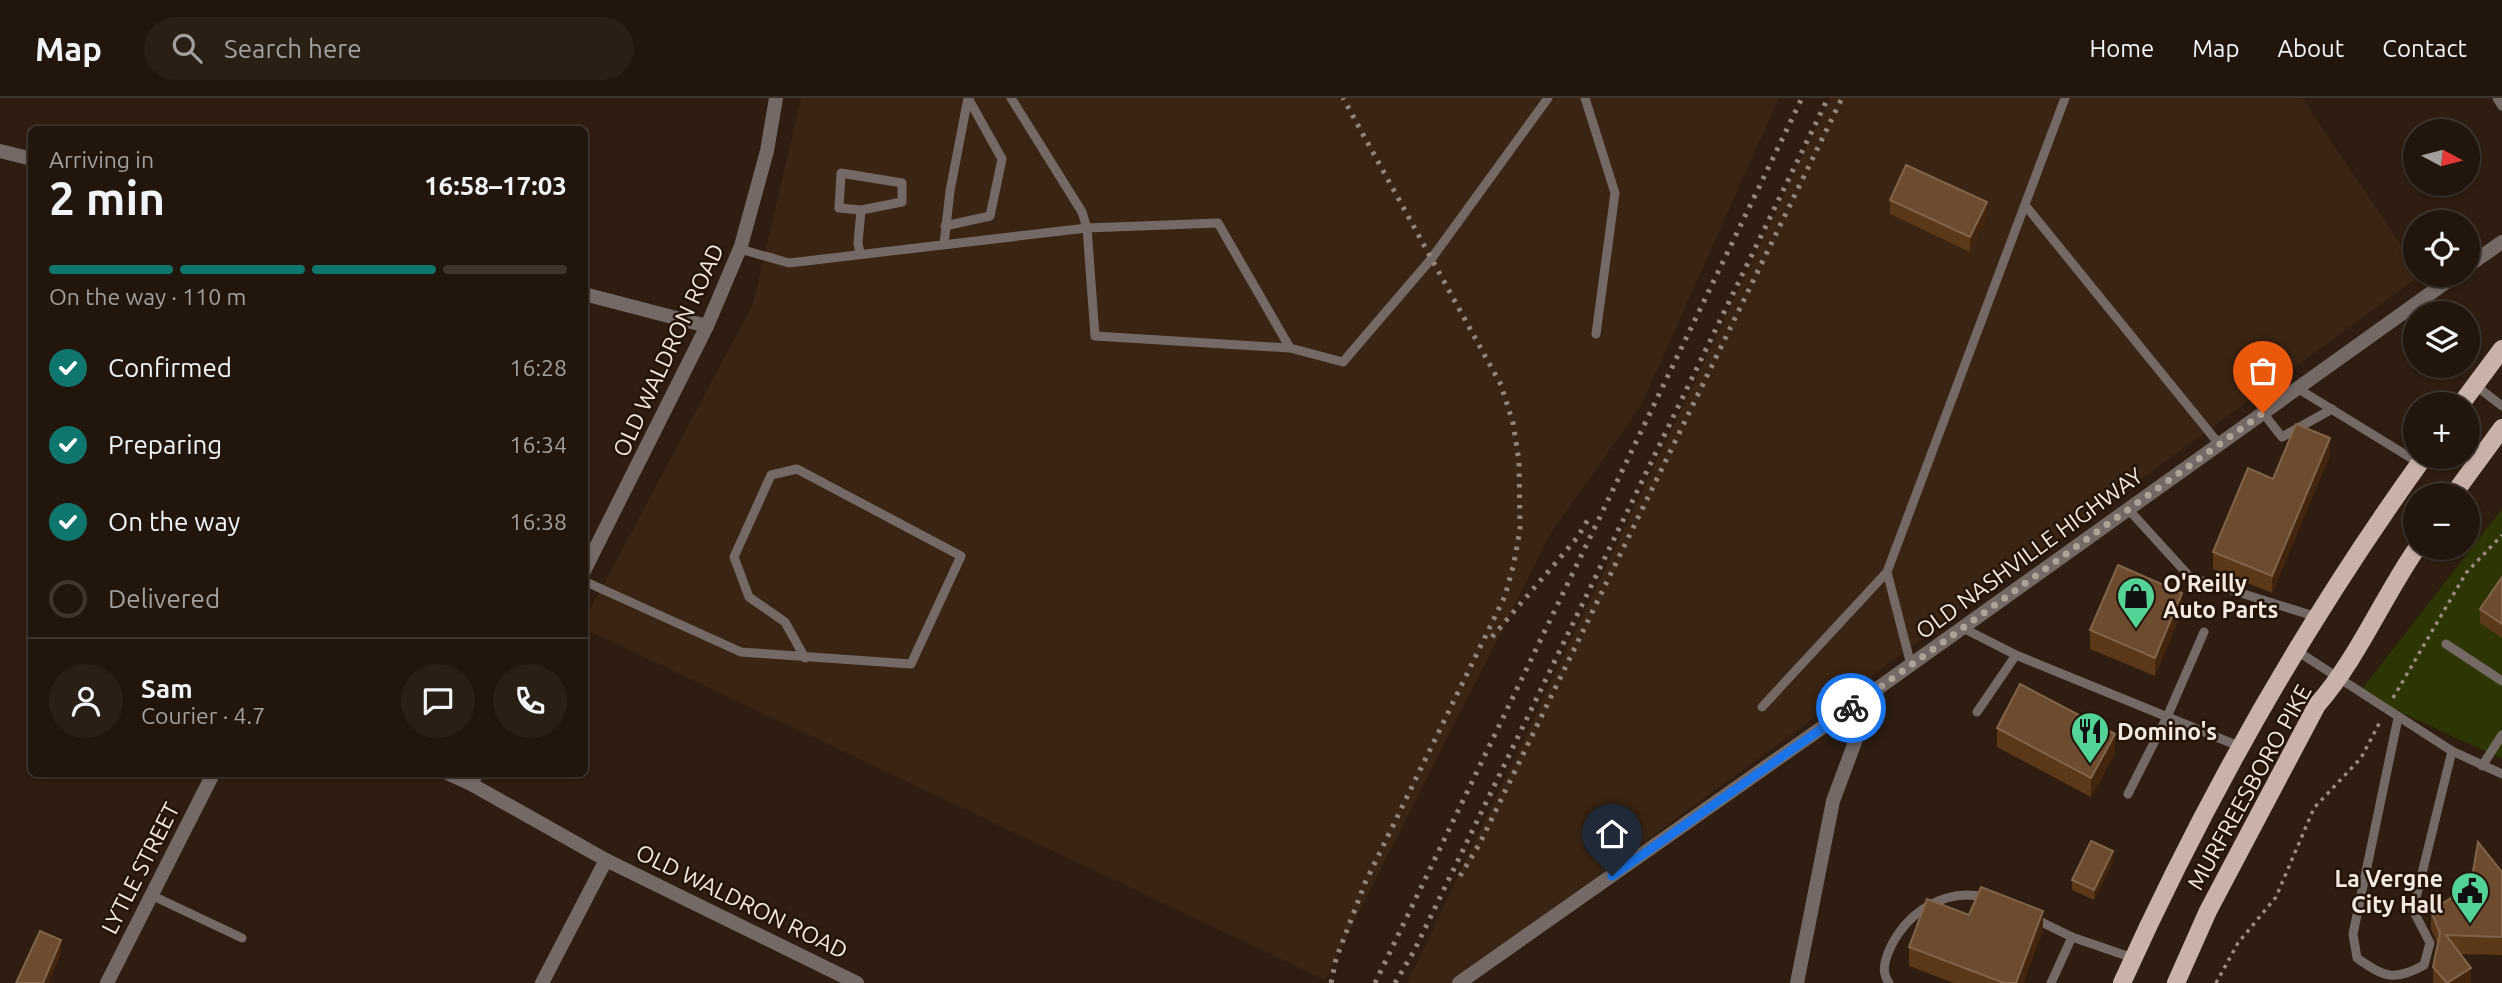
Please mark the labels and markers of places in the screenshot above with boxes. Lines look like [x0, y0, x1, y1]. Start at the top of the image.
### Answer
pin [2233, 341, 2293, 413]
place label: O'Reilly Auto Parts [2163, 571, 2278, 622]
shop icon: O'Reilly Auto Parts [2115, 575, 2157, 630]
restaurant icon: Domino's [2069, 710, 2111, 765]
place label: Domino's [2117, 719, 2217, 744]
pin [1582, 804, 1642, 876]
place label: La Vergne City Hall [2334, 866, 2443, 917]
public building icon: La Vergne City Hall [2449, 870, 2491, 925]

